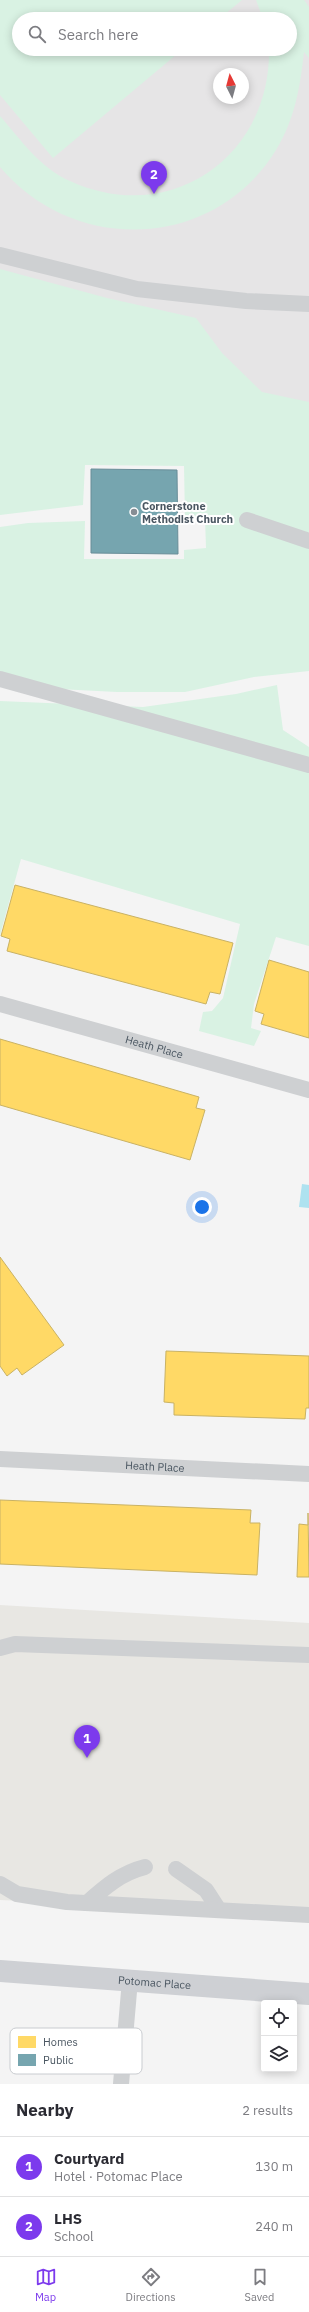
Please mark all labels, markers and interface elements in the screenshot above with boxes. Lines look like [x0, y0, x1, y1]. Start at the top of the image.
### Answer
search box [12, 12, 297, 56]
icon: search [26, 23, 48, 45]
text: Search here [58, 25, 138, 44]
north arrow [213, 68, 249, 104]
pin: 2 [141, 161, 167, 194]
place label: Cornerstone Methodist Church [142, 499, 233, 526]
marker: Cornerstone Methodist Church [129, 507, 139, 517]
street label: Heath Place [124, 1032, 185, 1062]
your location [192, 1197, 212, 1217]
street label: Heath Place [125, 1458, 185, 1475]
pin: 1 [74, 1725, 100, 1758]
street label: Potomac Place [117, 1973, 192, 1992]
map controls [261, 2000, 297, 2072]
button: locate [261, 2000, 297, 2036]
legend [10, 2028, 142, 2074]
text: Homes [43, 2035, 78, 2049]
button: layers [261, 2036, 297, 2072]
text: Public [43, 2053, 74, 2067]
text: Nearby [16, 2099, 74, 2121]
text: 2 results [242, 2102, 293, 2119]
text: Courtyard [54, 2149, 125, 2168]
text: 1 [25, 2158, 33, 2175]
text: 130 m [255, 2158, 293, 2175]
text: Hotel · Potomac Place [54, 2168, 183, 2185]
text: LHS [54, 2209, 82, 2228]
text: 2 [25, 2218, 33, 2235]
text: 240 m [255, 2218, 293, 2235]
text: School [54, 2228, 94, 2245]
tab: Map [35, 2266, 57, 2304]
tab: Directions [126, 2266, 176, 2304]
tab: Saved [245, 2266, 274, 2304]

